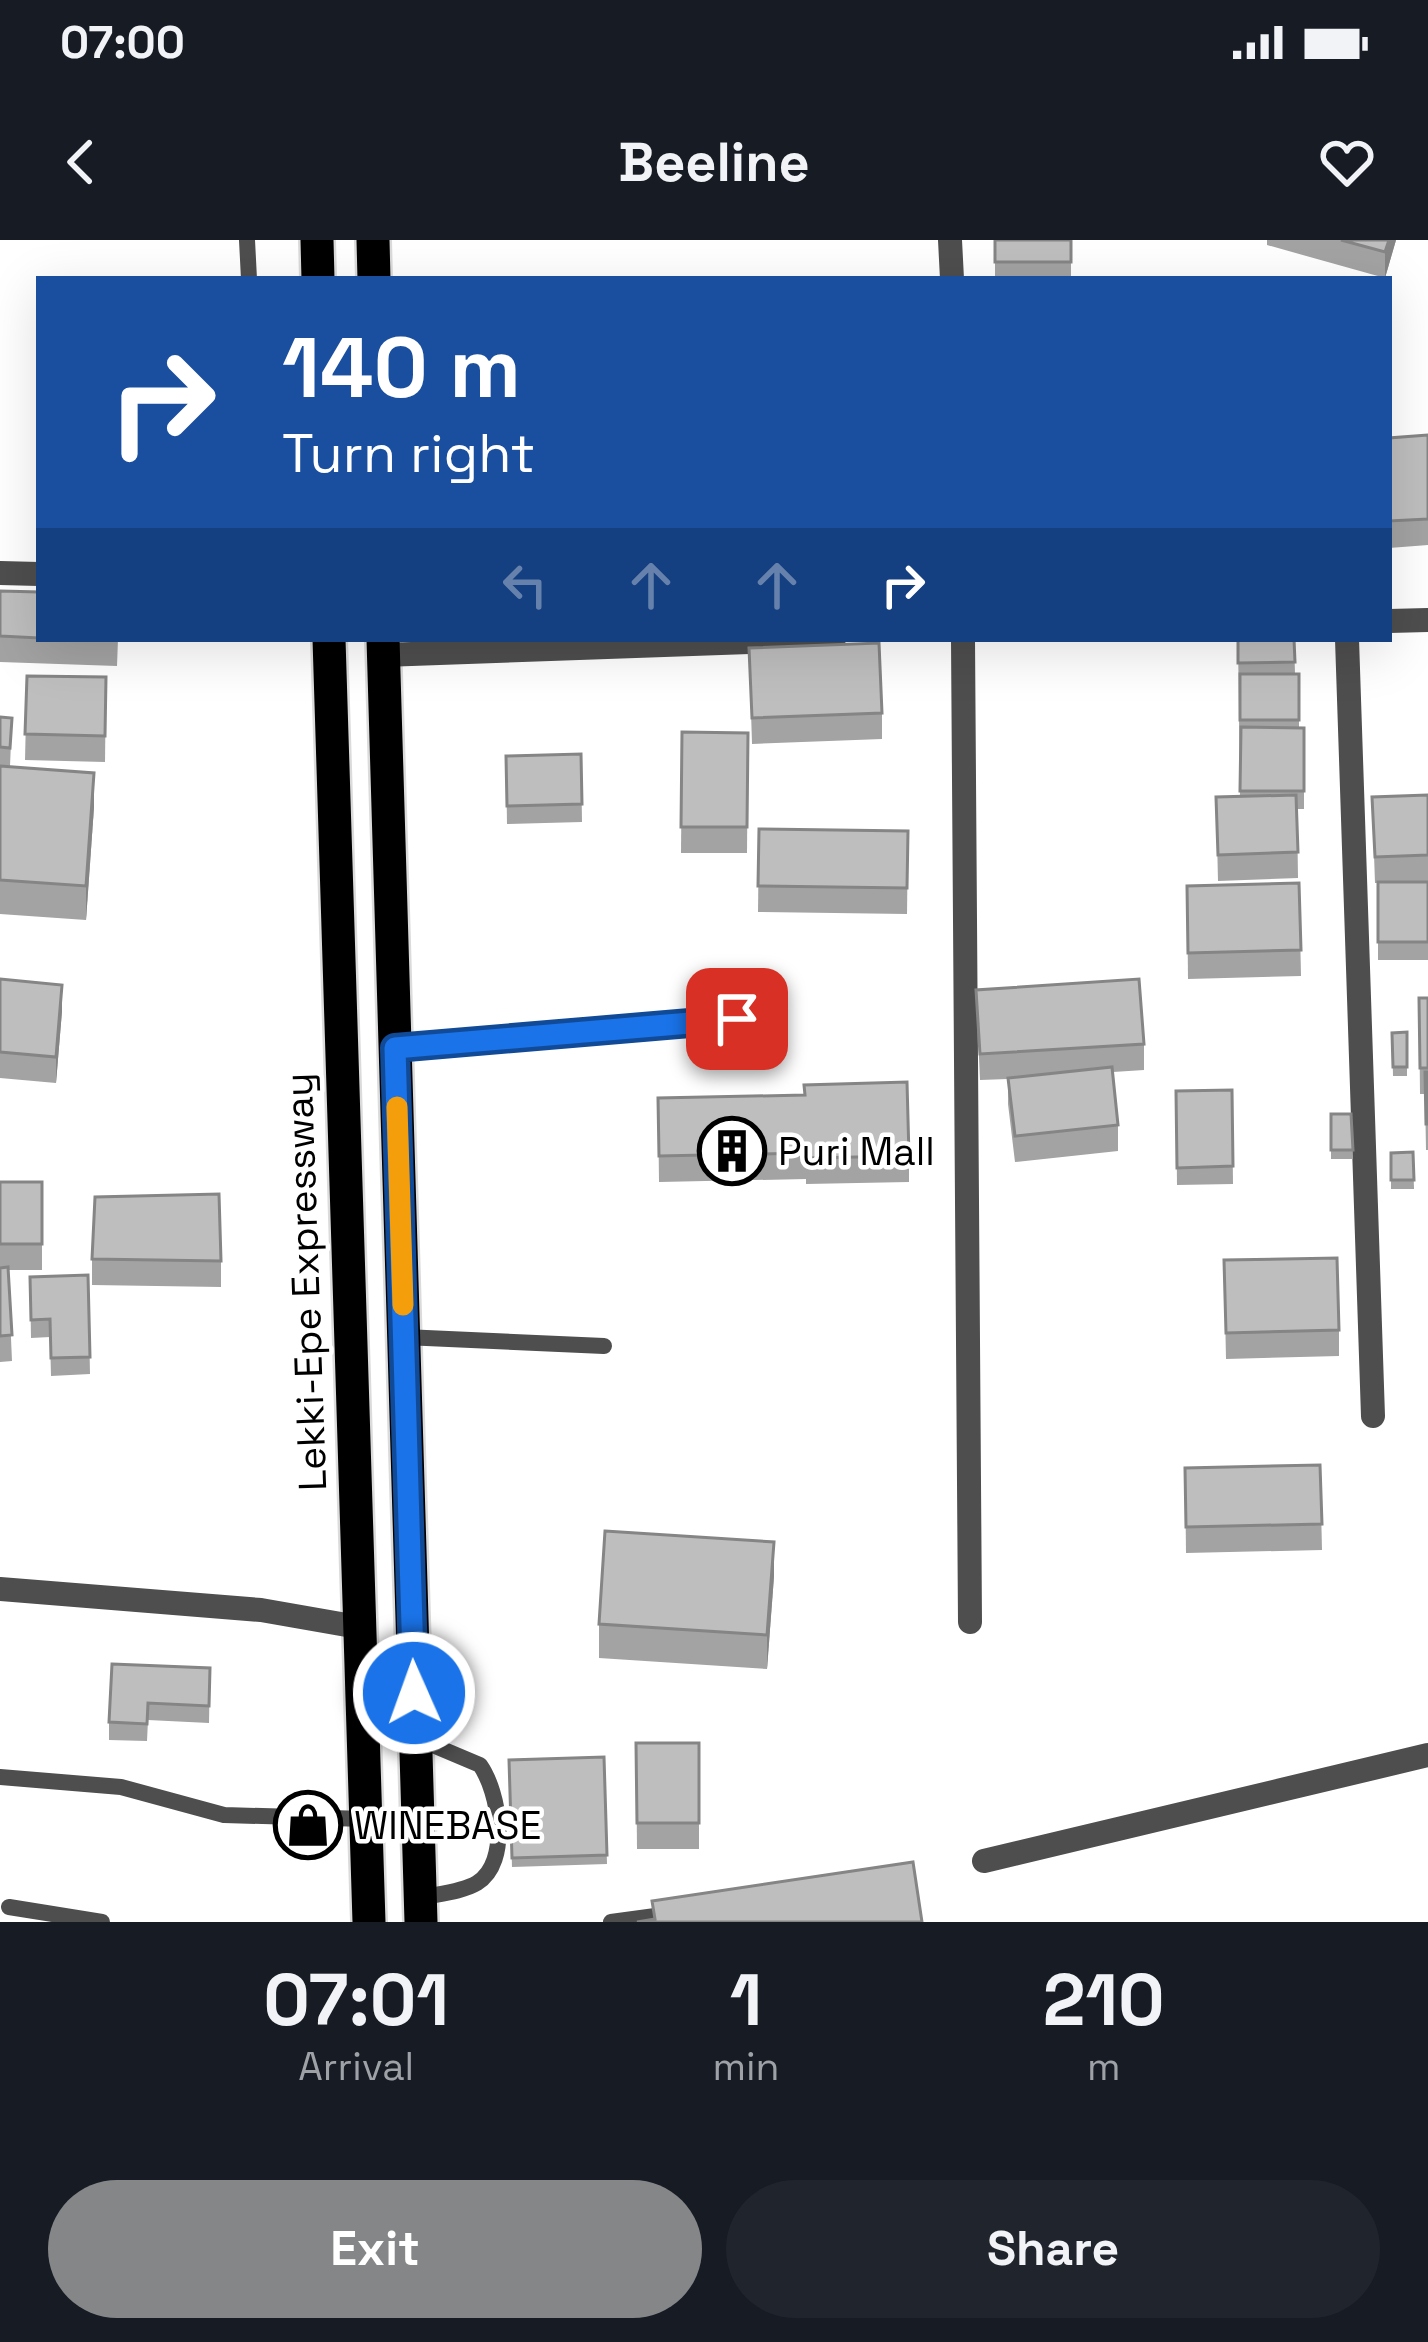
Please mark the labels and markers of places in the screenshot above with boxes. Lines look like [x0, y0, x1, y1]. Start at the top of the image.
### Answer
pin [686, 968, 788, 1070]
building icon: Puri Mall [697, 1116, 767, 1186]
place label: Puri Mall [778, 1127, 935, 1176]
shop icon: WINEBASE [273, 1790, 343, 1860]
place label: WINEBASE [354, 1801, 541, 1850]

